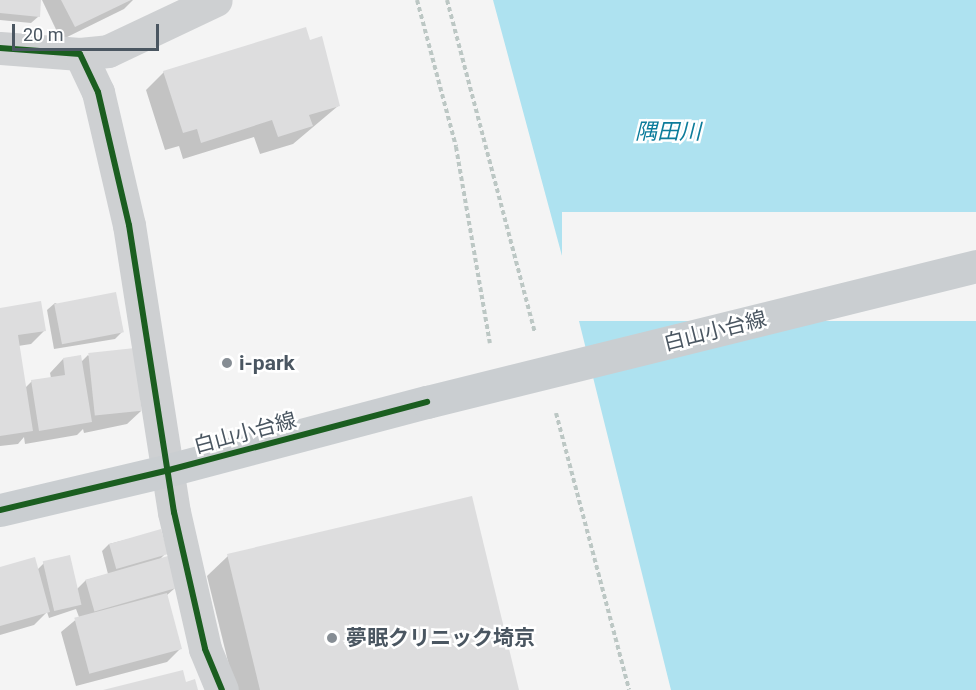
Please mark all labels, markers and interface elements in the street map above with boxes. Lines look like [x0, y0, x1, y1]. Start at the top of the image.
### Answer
scale bar [15, 12, 162, 50]
text: 20 m [23, 24, 63, 45]
water label: 隅田川 [635, 119, 701, 145]
street label: 白山小台線 [661, 306, 769, 356]
place label: i-park [239, 350, 295, 376]
marker: i-park [220, 356, 234, 370]
street label: 白山小台線 [191, 407, 299, 459]
place label: 夢眠クリニック埼京 [346, 625, 535, 651]
marker: 夢眠クリニック埼京 [323, 629, 341, 647]

